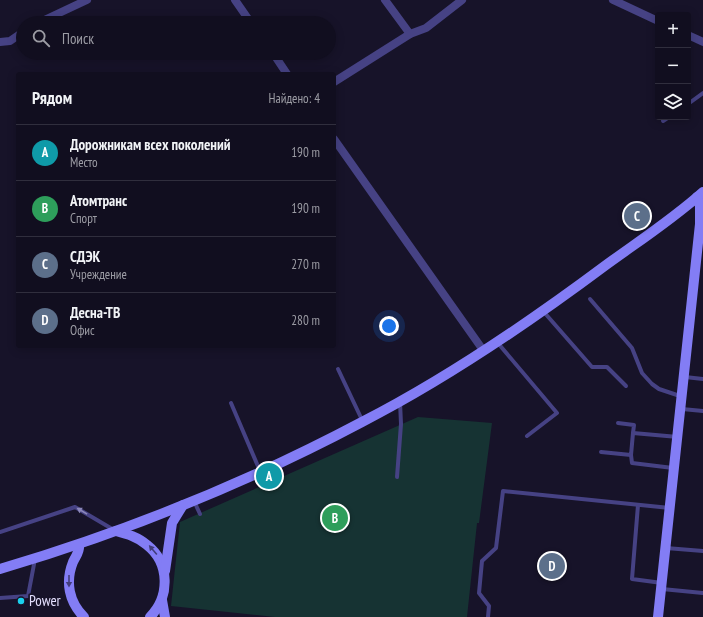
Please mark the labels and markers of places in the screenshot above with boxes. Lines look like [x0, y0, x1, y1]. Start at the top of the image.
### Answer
pin: C [624, 201, 650, 231]
pin: A [256, 461, 282, 491]
pin: B [322, 503, 348, 533]
pin: D [539, 551, 565, 581]
place label: Power [29, 591, 62, 610]
marker: Power [16, 596, 26, 606]

